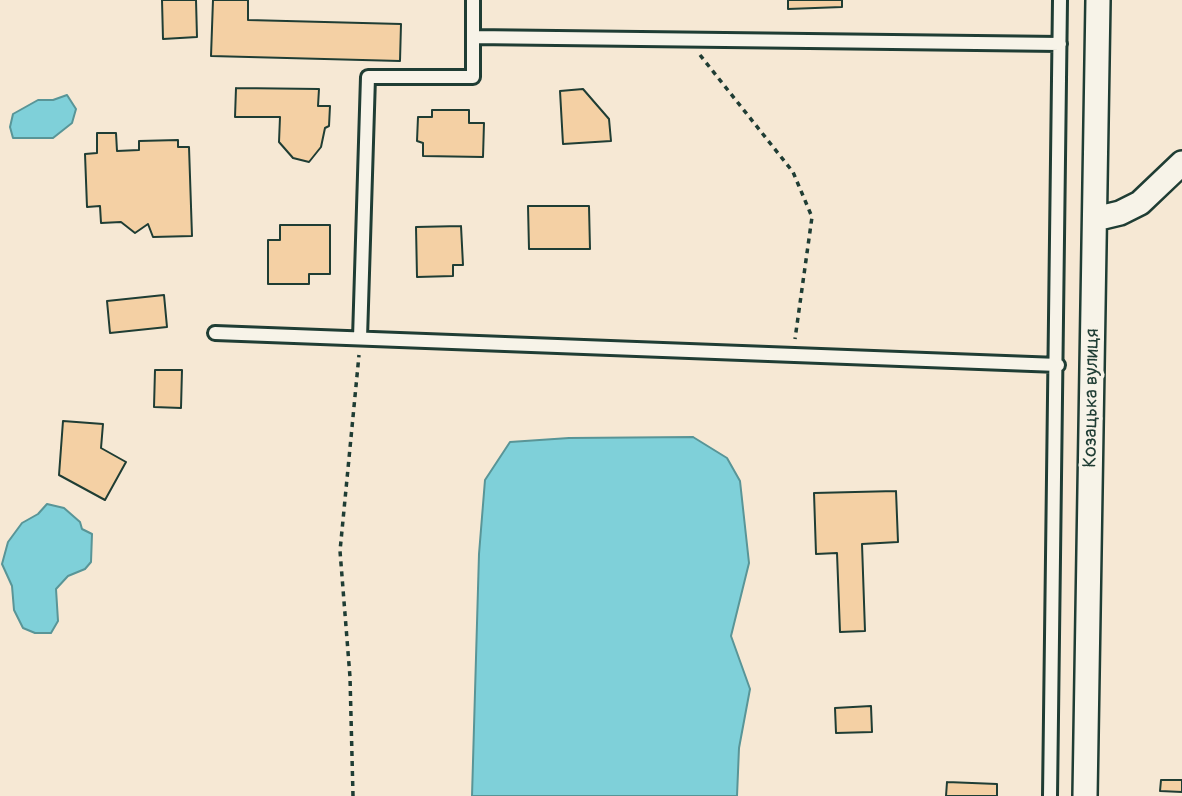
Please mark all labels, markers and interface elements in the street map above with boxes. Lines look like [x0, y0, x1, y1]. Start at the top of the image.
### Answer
street label: Козацька вулиця [1079, 328, 1105, 468]

